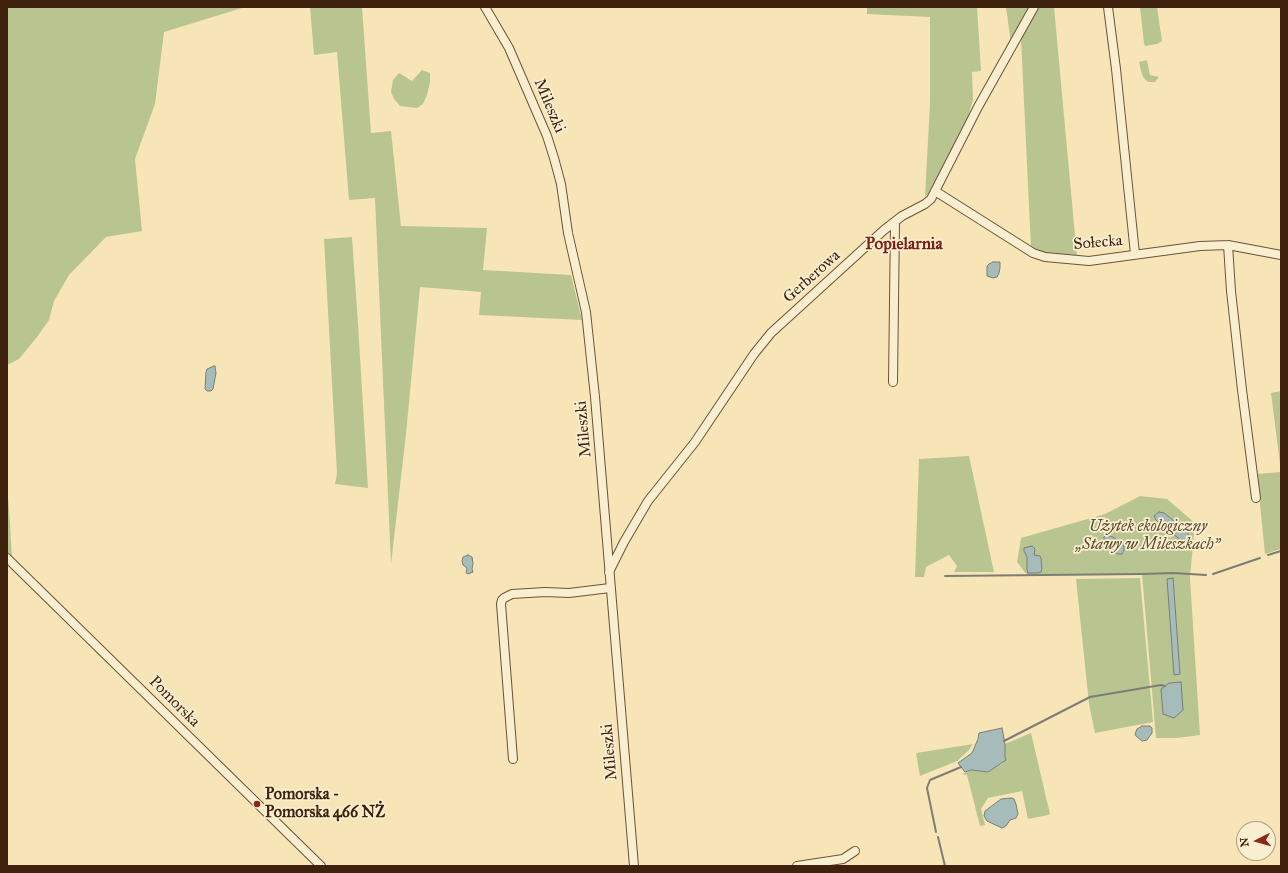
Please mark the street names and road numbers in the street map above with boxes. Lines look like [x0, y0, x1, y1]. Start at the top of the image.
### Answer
street label: Mileszki [529, 76, 569, 136]
street label: Sołecka [1073, 231, 1123, 255]
street label: Gerberowa [780, 246, 844, 308]
street label: Mileszki [572, 400, 596, 458]
street label: Pomorska [144, 672, 204, 732]
street label: Mileszki [598, 723, 622, 781]

